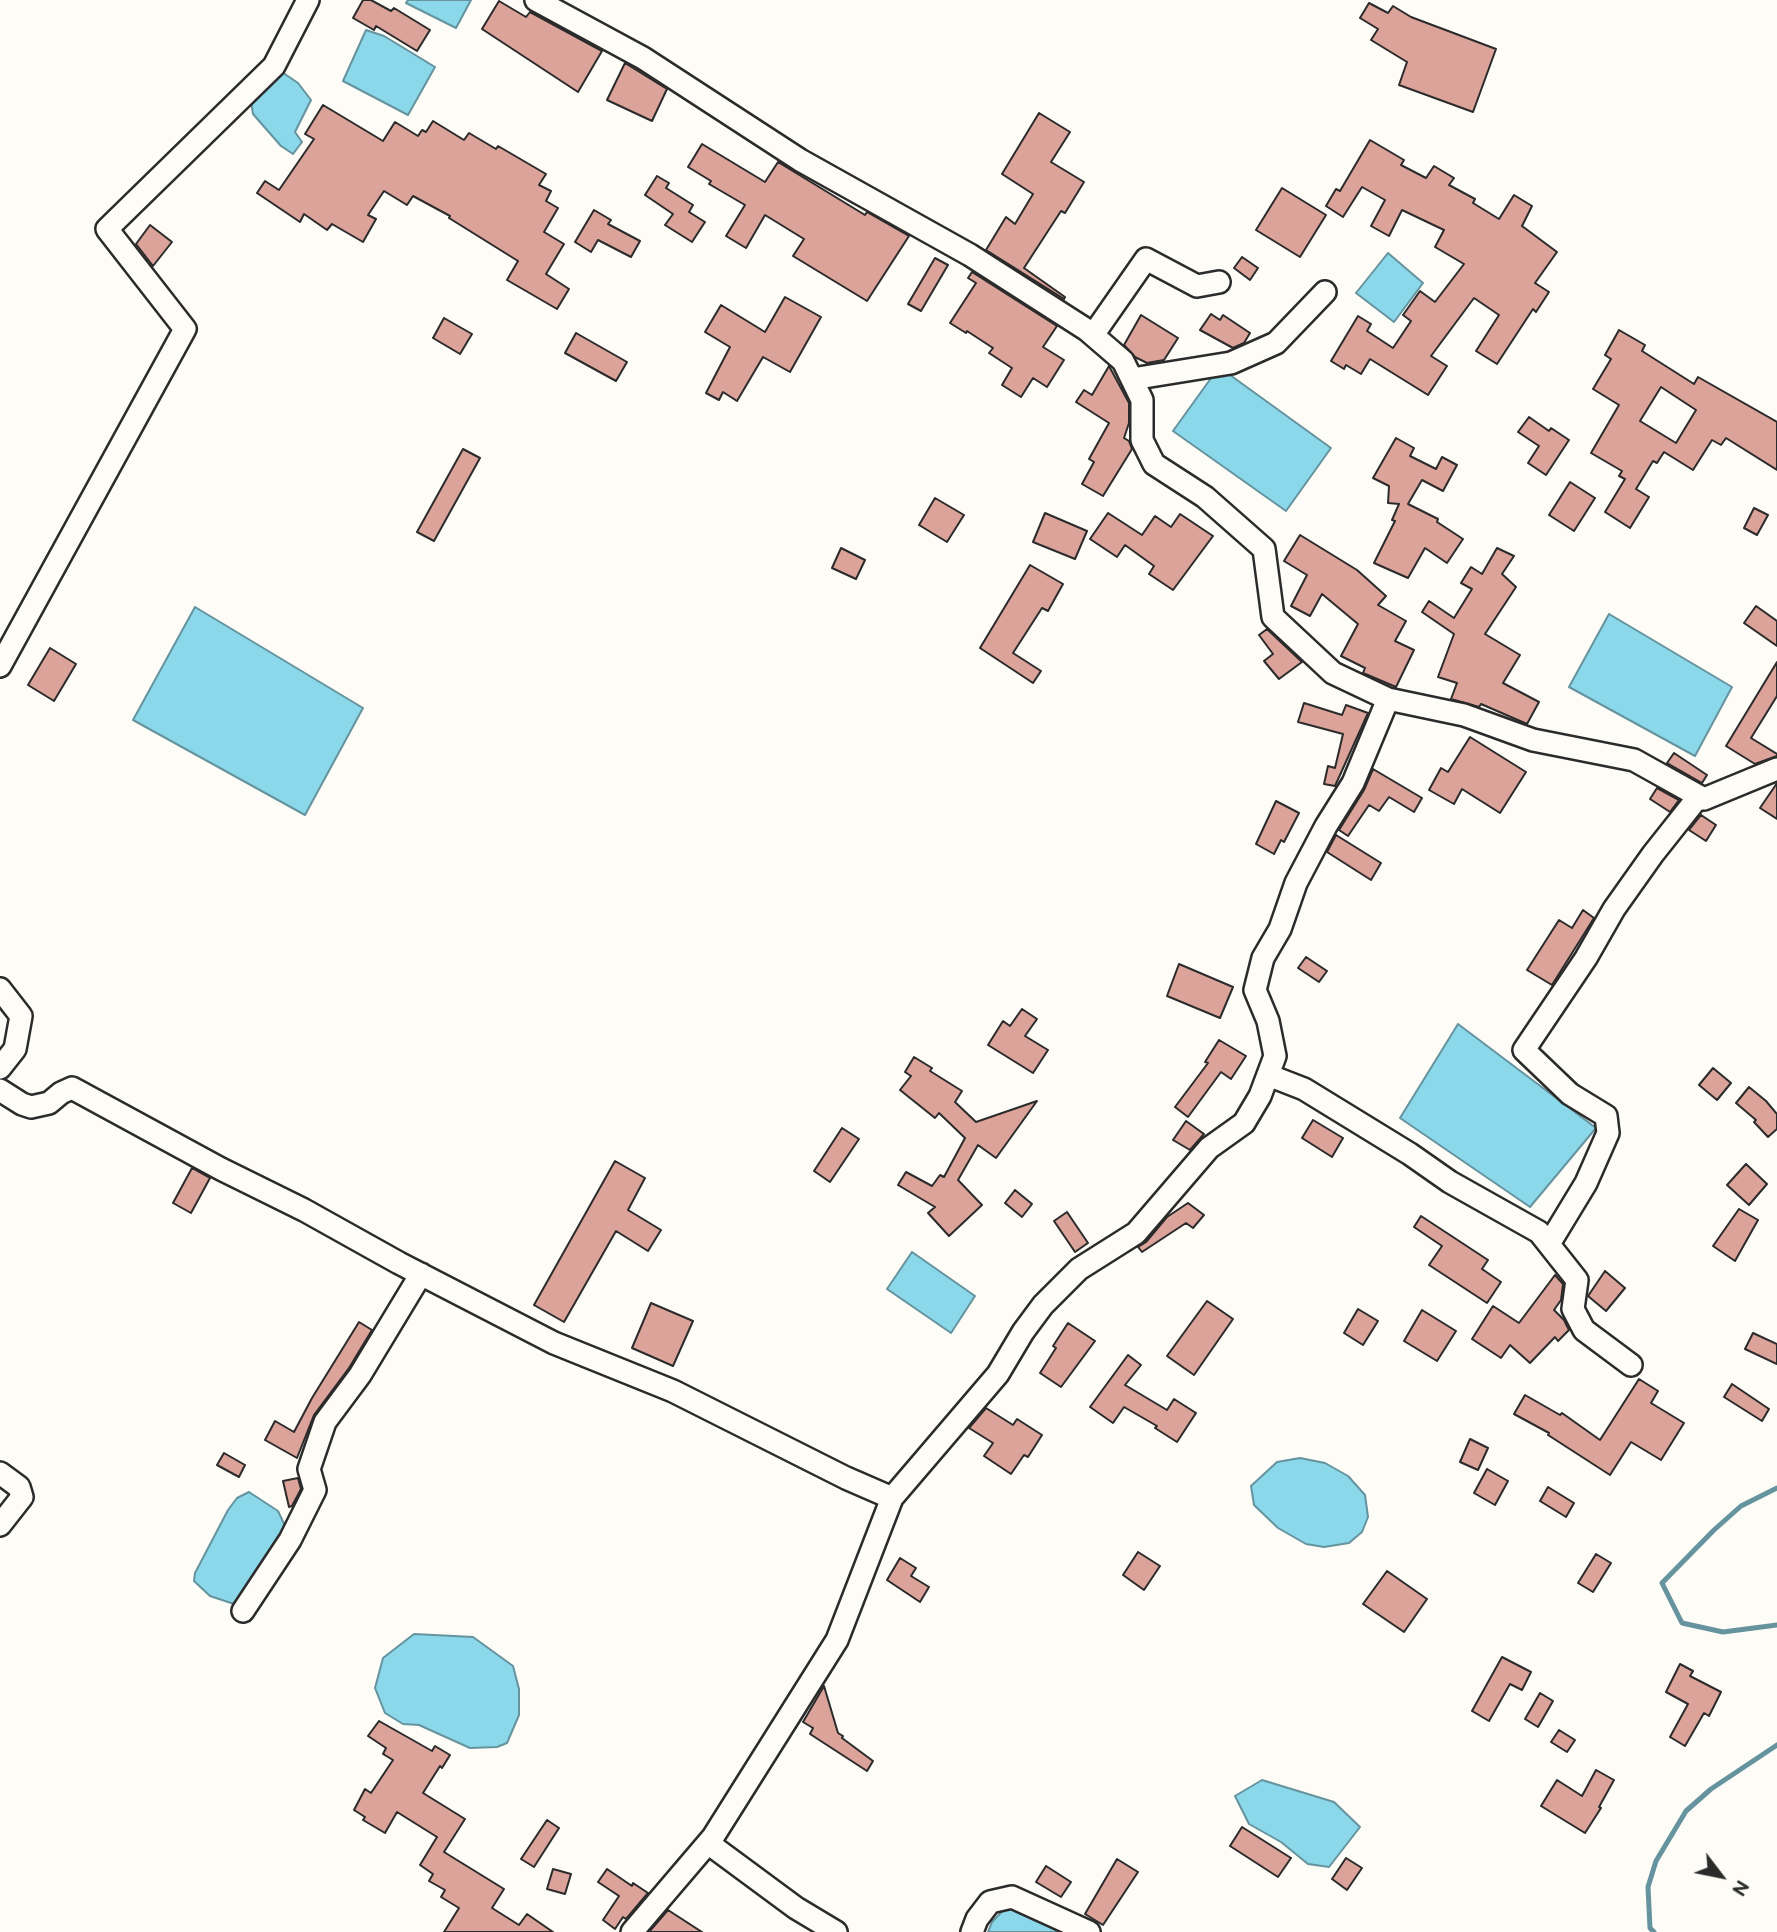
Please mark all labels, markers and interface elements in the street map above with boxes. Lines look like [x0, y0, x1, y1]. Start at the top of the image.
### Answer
north arrow [1686, 1841, 1756, 1911]
text: N [1726, 1875, 1753, 1900]

